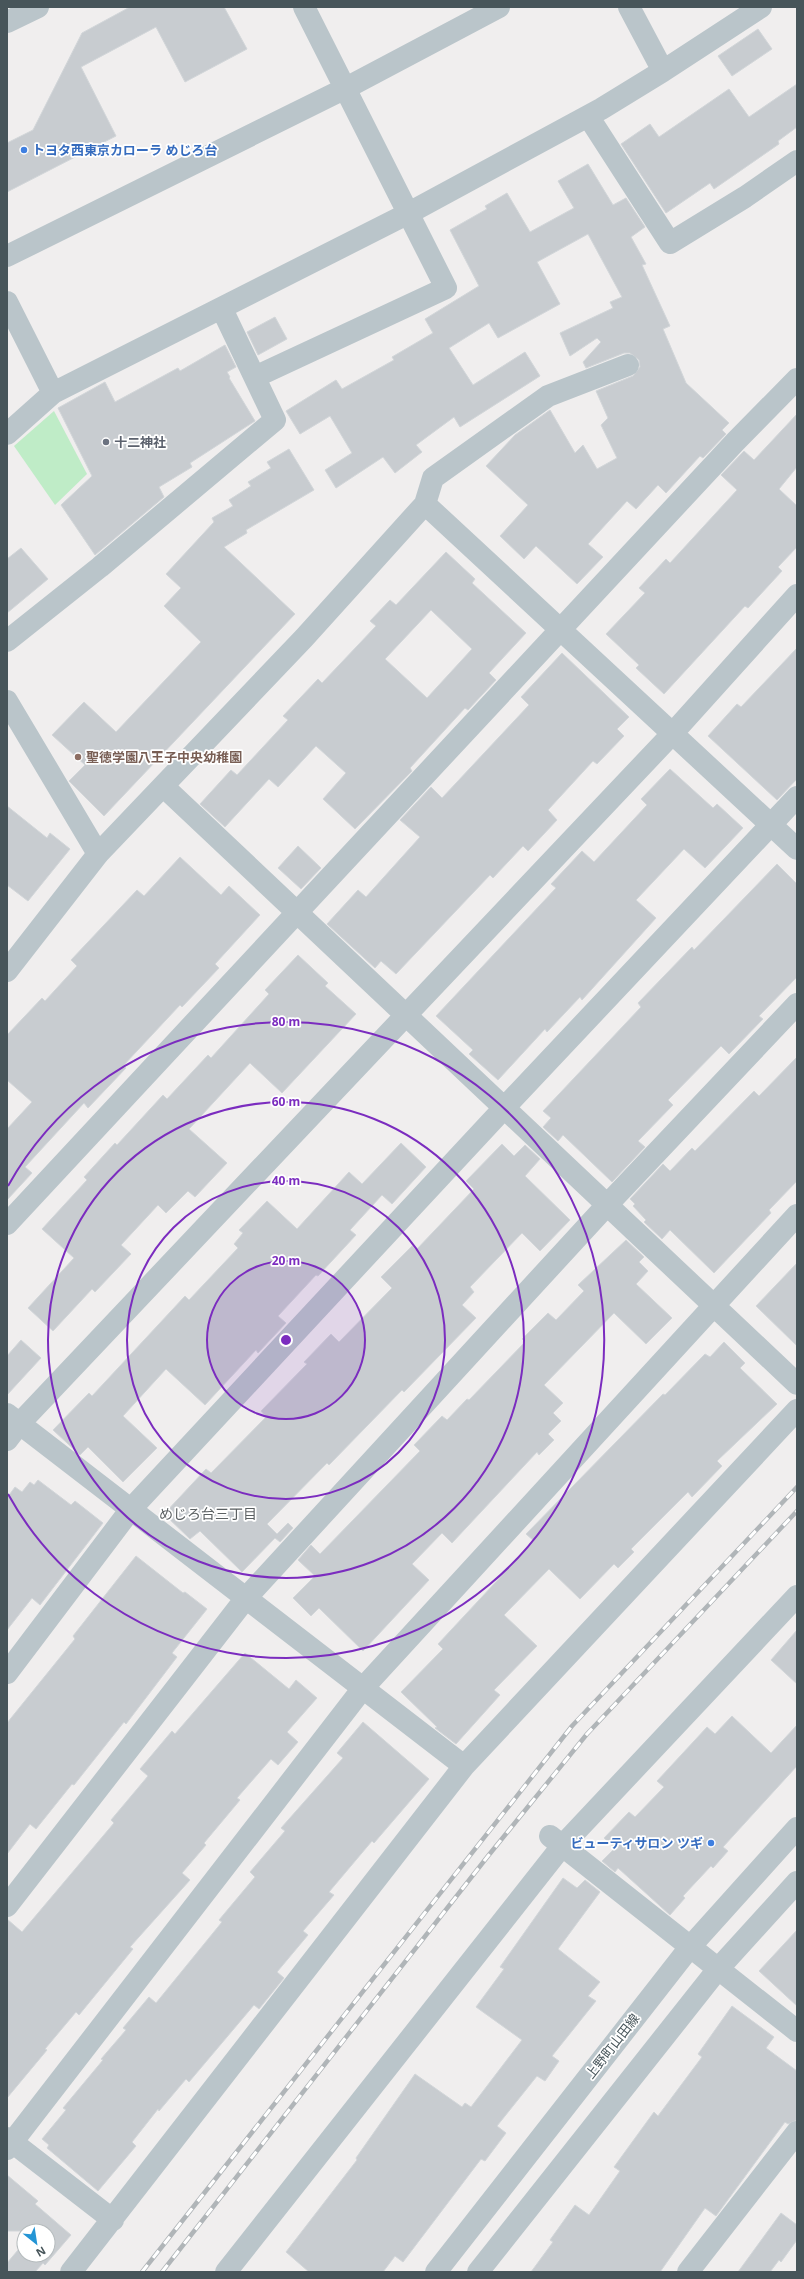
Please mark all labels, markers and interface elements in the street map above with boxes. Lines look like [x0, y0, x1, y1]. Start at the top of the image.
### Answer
place label: トヨタ西東京カローラ めじろ台 [32, 141, 217, 159]
marker: トヨタ西東京カローラ めじろ台 [19, 145, 29, 155]
place label: 十二神社 [114, 433, 166, 451]
marker: 十二神社 [101, 437, 111, 447]
place label: 聖徳学園八王子中央幼稚園 [86, 748, 242, 766]
marker: 聖徳学園八王子中央幼稚園 [73, 752, 83, 762]
text: 80 m [272, 1013, 300, 1030]
text: 60 m [272, 1093, 300, 1110]
text: 40 m [272, 1172, 300, 1189]
text: 20 m [272, 1252, 300, 1269]
centre of rings [279, 1333, 293, 1347]
district label: めじろ台三丁目 [159, 1504, 257, 1523]
place label: ビューティサロン ツギ [570, 1834, 703, 1852]
marker: ビューティサロン ツギ [706, 1838, 716, 1848]
street label: 上野町山田線 [581, 2010, 643, 2082]
north arrow [16, 2223, 56, 2263]
text: N [34, 2243, 49, 2261]

